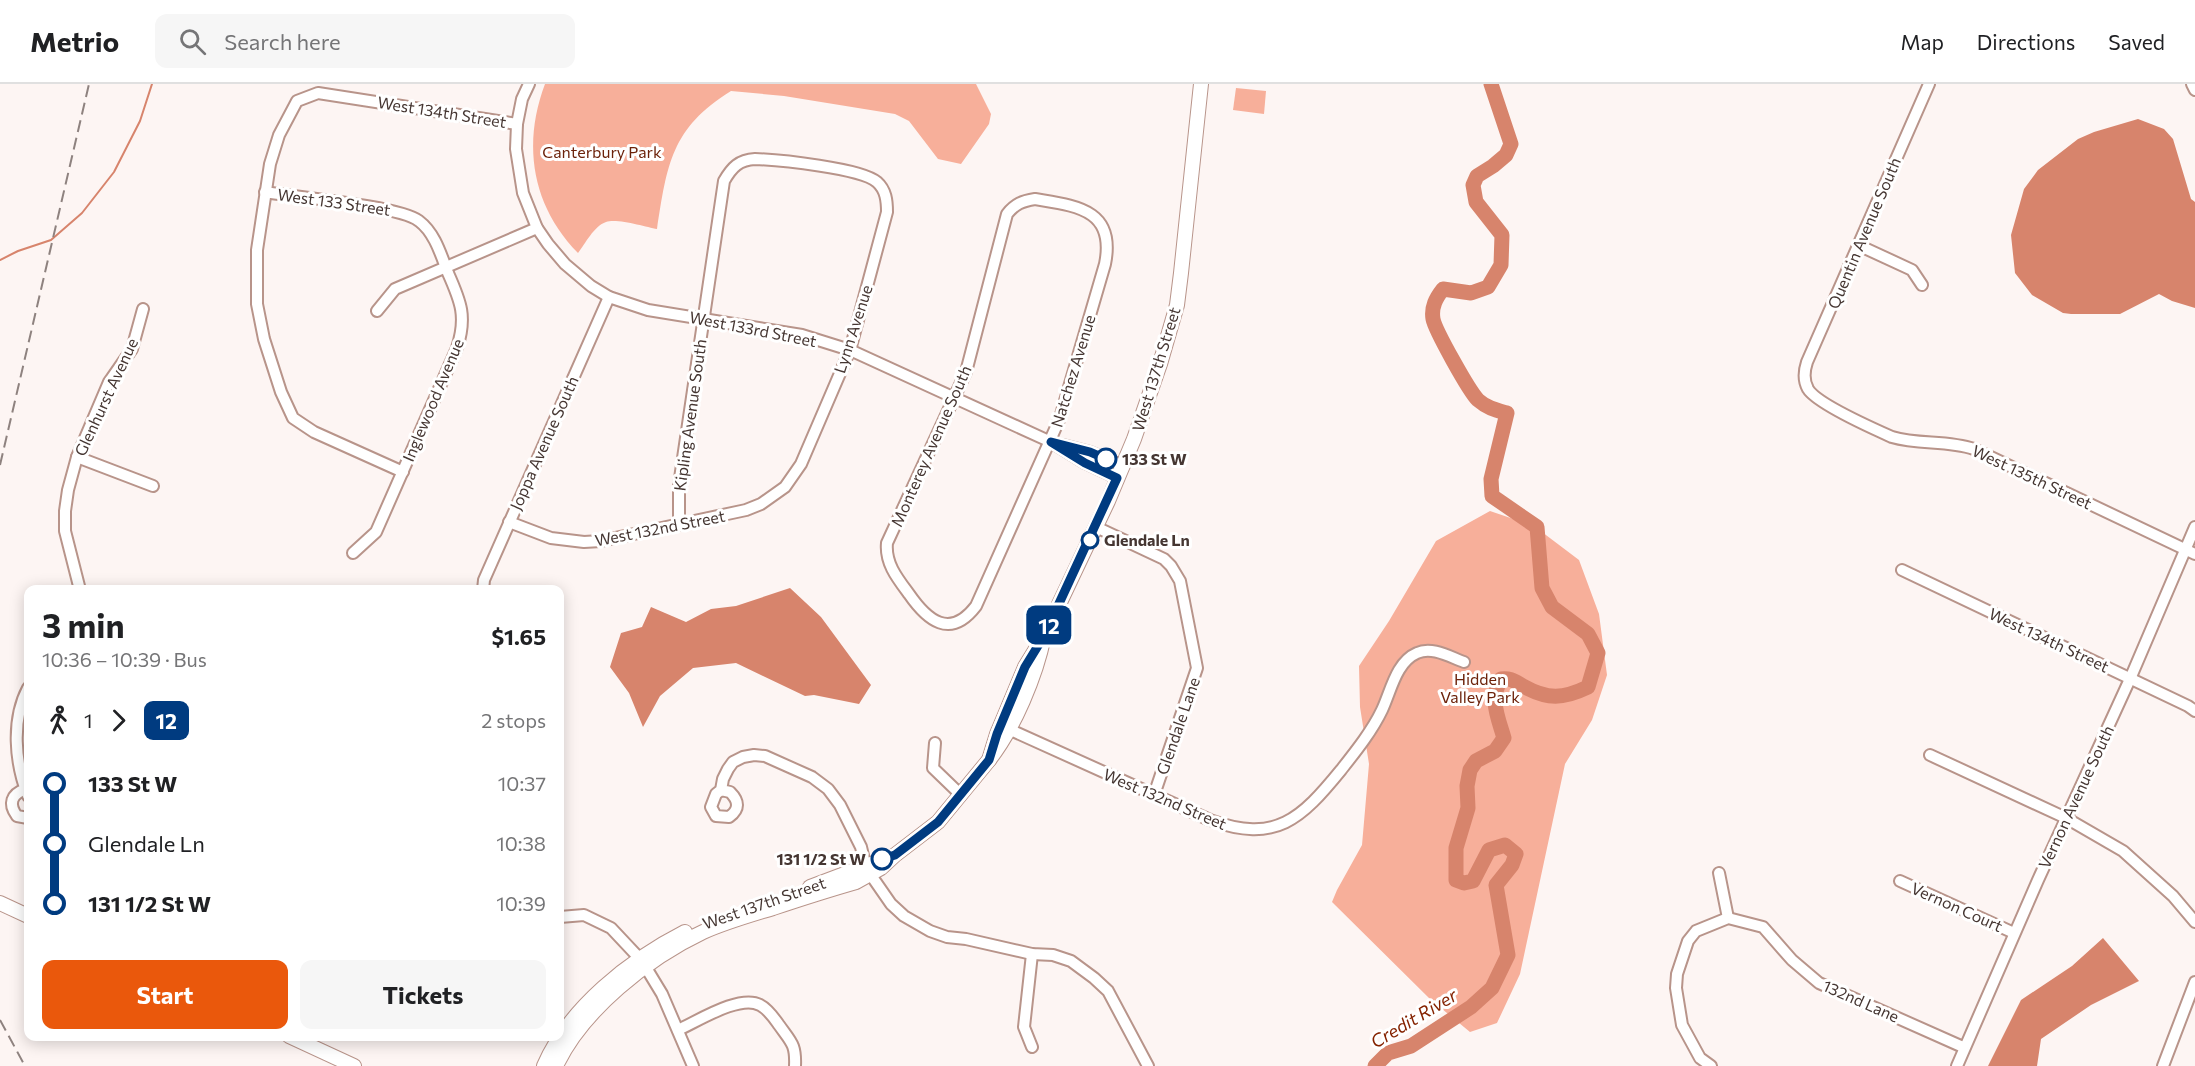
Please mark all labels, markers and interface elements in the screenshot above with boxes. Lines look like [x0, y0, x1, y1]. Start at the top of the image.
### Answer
search box [155, 14, 575, 68]
text: Metrio [30, 24, 119, 58]
icon: search [176, 25, 209, 58]
text: Search here [224, 28, 341, 55]
text: Map [1901, 29, 1944, 54]
text: Directions [1977, 29, 2075, 54]
text: Saved [2108, 29, 2165, 54]
street label: West 134th Street [376, 92, 508, 131]
park label: Canterbury Park [542, 142, 662, 161]
street label: Quentin Avenue South [1823, 154, 1904, 311]
street label: West 133 Street [276, 184, 392, 219]
street label: Lynn Avenue [829, 282, 876, 375]
street label: West 137th Street [1128, 304, 1184, 433]
street label: West 133rd Street [688, 307, 819, 350]
street label: Natchez Avenue [1046, 312, 1099, 429]
street label: Glenhurst Avenue [70, 335, 141, 459]
street label: Inglewood Avenue [398, 335, 467, 464]
street label: Kipling Avenue South [669, 338, 710, 492]
street label: Monterey Avenue South [886, 362, 975, 529]
street label: Joppa Avenue South [505, 373, 582, 513]
street label: West 135th Street [1969, 441, 2095, 513]
marker: 133 St W [1095, 448, 1117, 470]
place label: 133 St W [1122, 449, 1187, 468]
street label: West 132nd Street [593, 506, 727, 549]
place label: Glendale Ln [1104, 530, 1190, 549]
marker: Glendale Ln [1081, 531, 1099, 549]
street label: West 134th Street [1986, 603, 2113, 676]
text: 3 min [42, 604, 125, 645]
line badge: 12 [1022, 606, 1076, 644]
text: 12 [1038, 613, 1060, 638]
text: $1.65 [491, 623, 546, 650]
text: 10:36 – 10:39 · Bus [42, 647, 207, 671]
park label: Hidden Valley Park [1440, 669, 1520, 706]
street label: Glendale Lane [1152, 675, 1203, 777]
icon: walk [42, 704, 75, 737]
icon: forward [102, 704, 135, 737]
text: 1 [84, 708, 93, 732]
text: 12 [156, 708, 177, 733]
text: 2 stops [481, 708, 546, 732]
street label: Vernon Avenue South [2034, 722, 2117, 871]
street label: West 132nd Street [1101, 764, 1230, 833]
text: 133 St W [88, 770, 177, 797]
text: 10:37 [498, 771, 546, 795]
text: Glendale Ln [88, 830, 205, 857]
text: 10:38 [496, 831, 546, 855]
marker: 131 1/2 St W [871, 848, 893, 870]
place label: 131 1/2 St W [776, 849, 866, 868]
street label: West 137th Street [700, 872, 828, 932]
street label: Vernon Court [1909, 878, 2006, 935]
text: 131 1/2 St W [88, 890, 211, 917]
text: 10:39 [496, 891, 546, 915]
button: Start [42, 960, 288, 1029]
button: Tickets [300, 960, 546, 1029]
street label: 132nd Lane [1820, 975, 1902, 1026]
water label: Credit River [1366, 983, 1461, 1053]

